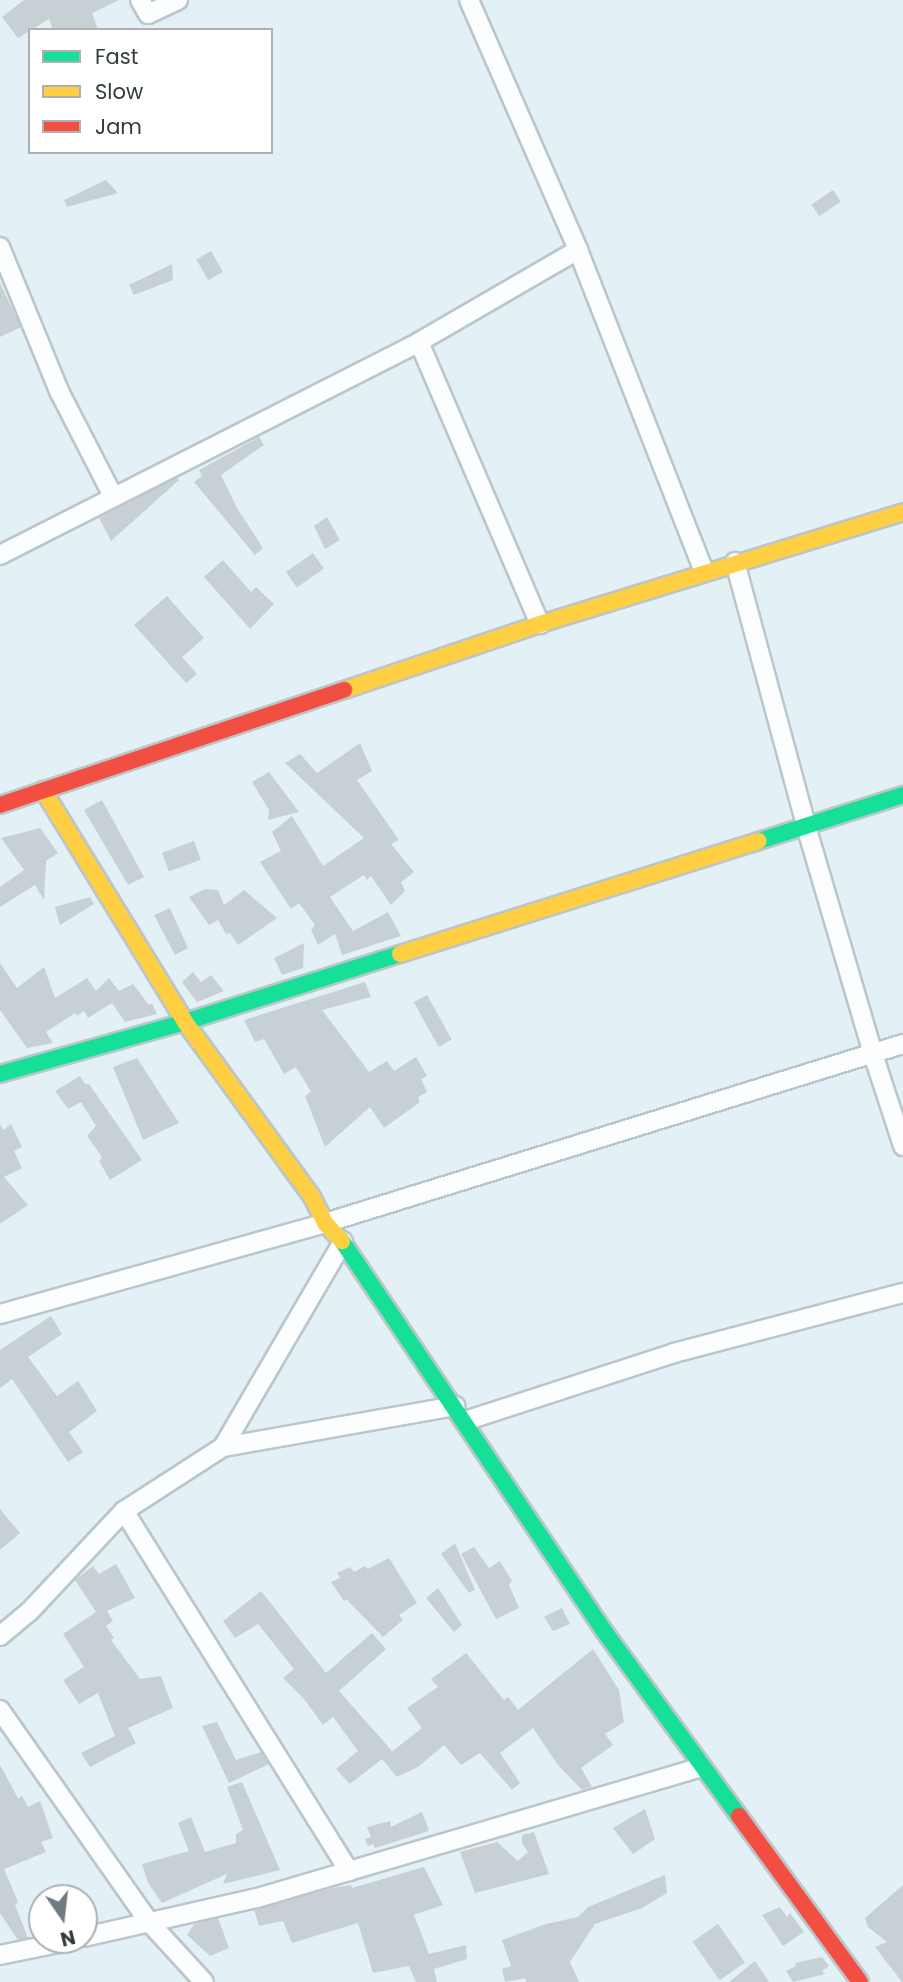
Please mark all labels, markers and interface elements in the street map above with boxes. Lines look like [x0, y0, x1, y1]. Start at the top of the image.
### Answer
legend [28, 28, 273, 154]
text: Fast [95, 42, 138, 71]
text: Slow [95, 77, 143, 106]
text: Jam [95, 112, 142, 141]
north arrow [28, 1884, 98, 1954]
text: N [58, 1923, 78, 1953]

